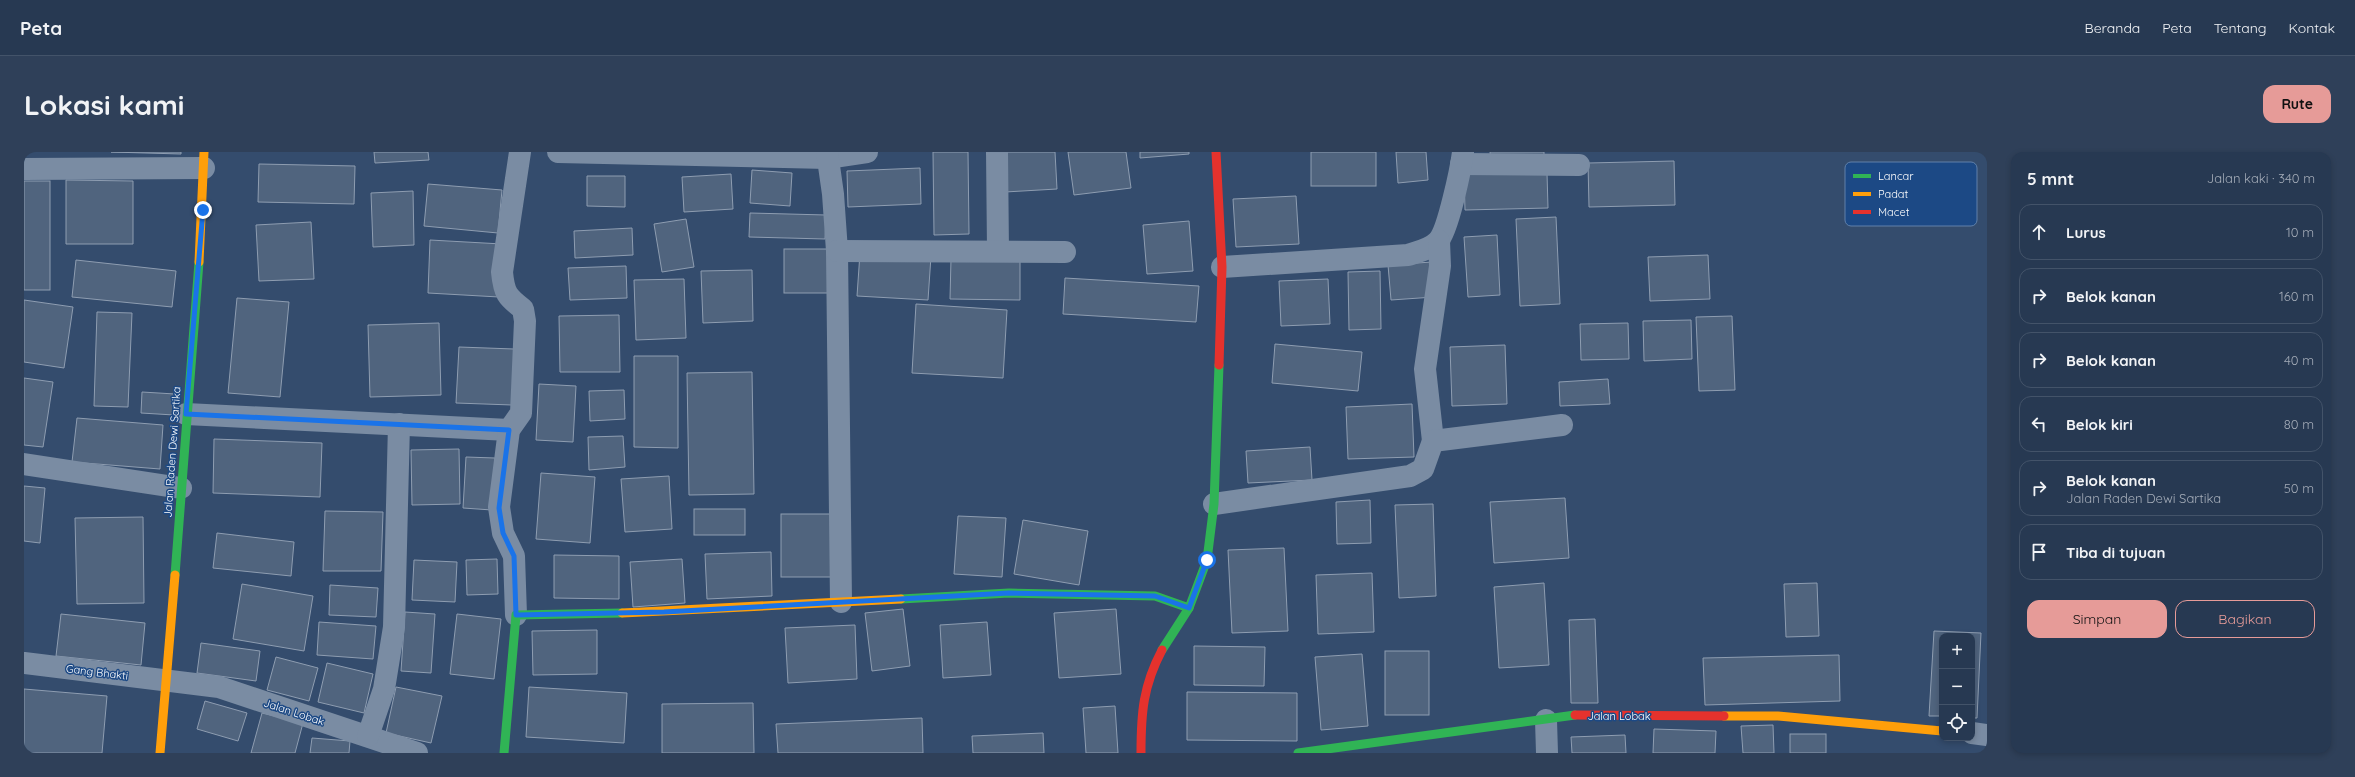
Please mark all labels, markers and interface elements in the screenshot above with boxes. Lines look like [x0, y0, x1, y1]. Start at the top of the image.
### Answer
text: Peta [20, 16, 62, 40]
text: Beranda [2085, 19, 2140, 37]
text: Peta [2162, 19, 2192, 37]
text: Tentang [2214, 19, 2267, 37]
text: Kontak [2289, 19, 2335, 37]
button: Rute [2263, 85, 2331, 123]
text: Lokasi kami [24, 87, 184, 122]
legend [1845, 162, 1977, 226]
text: 5 mnt [2027, 168, 2074, 189]
text: Lancar [1878, 169, 1914, 183]
text: Jalan kaki · 340 m [2207, 170, 2315, 186]
text: Padat [1878, 187, 1908, 201]
route end [194, 201, 212, 219]
text: Macet [1878, 205, 1910, 219]
icon: ahead [2028, 221, 2050, 243]
text: Lurus [2066, 223, 2106, 242]
text: 10 m [2286, 224, 2314, 240]
icon: right [2028, 285, 2050, 307]
text: Belok kanan [2066, 287, 2156, 306]
text: 160 m [2279, 288, 2314, 304]
icon: right [2028, 349, 2050, 371]
text: Belok kanan [2066, 351, 2156, 370]
text: 40 m [2284, 352, 2314, 368]
street label: Jalan Raden Dewi Sartika [160, 386, 184, 518]
icon: left [2028, 413, 2050, 435]
text: Belok kiri [2066, 415, 2133, 434]
text: 80 m [2284, 416, 2314, 432]
text: Belok kanan [2066, 471, 2156, 490]
icon: right [2028, 477, 2050, 499]
text: 50 m [2284, 480, 2314, 496]
text: Jalan Raden Dewi Sartika [2066, 490, 2221, 506]
icon: arrive [2028, 541, 2050, 563]
text: Tiba di tujuan [2066, 543, 2165, 562]
route start [1198, 551, 1216, 569]
button: Simpan [2027, 600, 2167, 638]
button: Bagikan [2175, 600, 2315, 638]
map controls [1939, 633, 1975, 741]
button: + [1939, 633, 1975, 669]
street label: Gang Bhakti [65, 661, 129, 683]
button: − [1939, 669, 1975, 705]
street label: Jalan Lobak [262, 696, 326, 728]
button: locate [1939, 705, 1975, 741]
street label: Jalan Lobak [1587, 709, 1651, 723]

